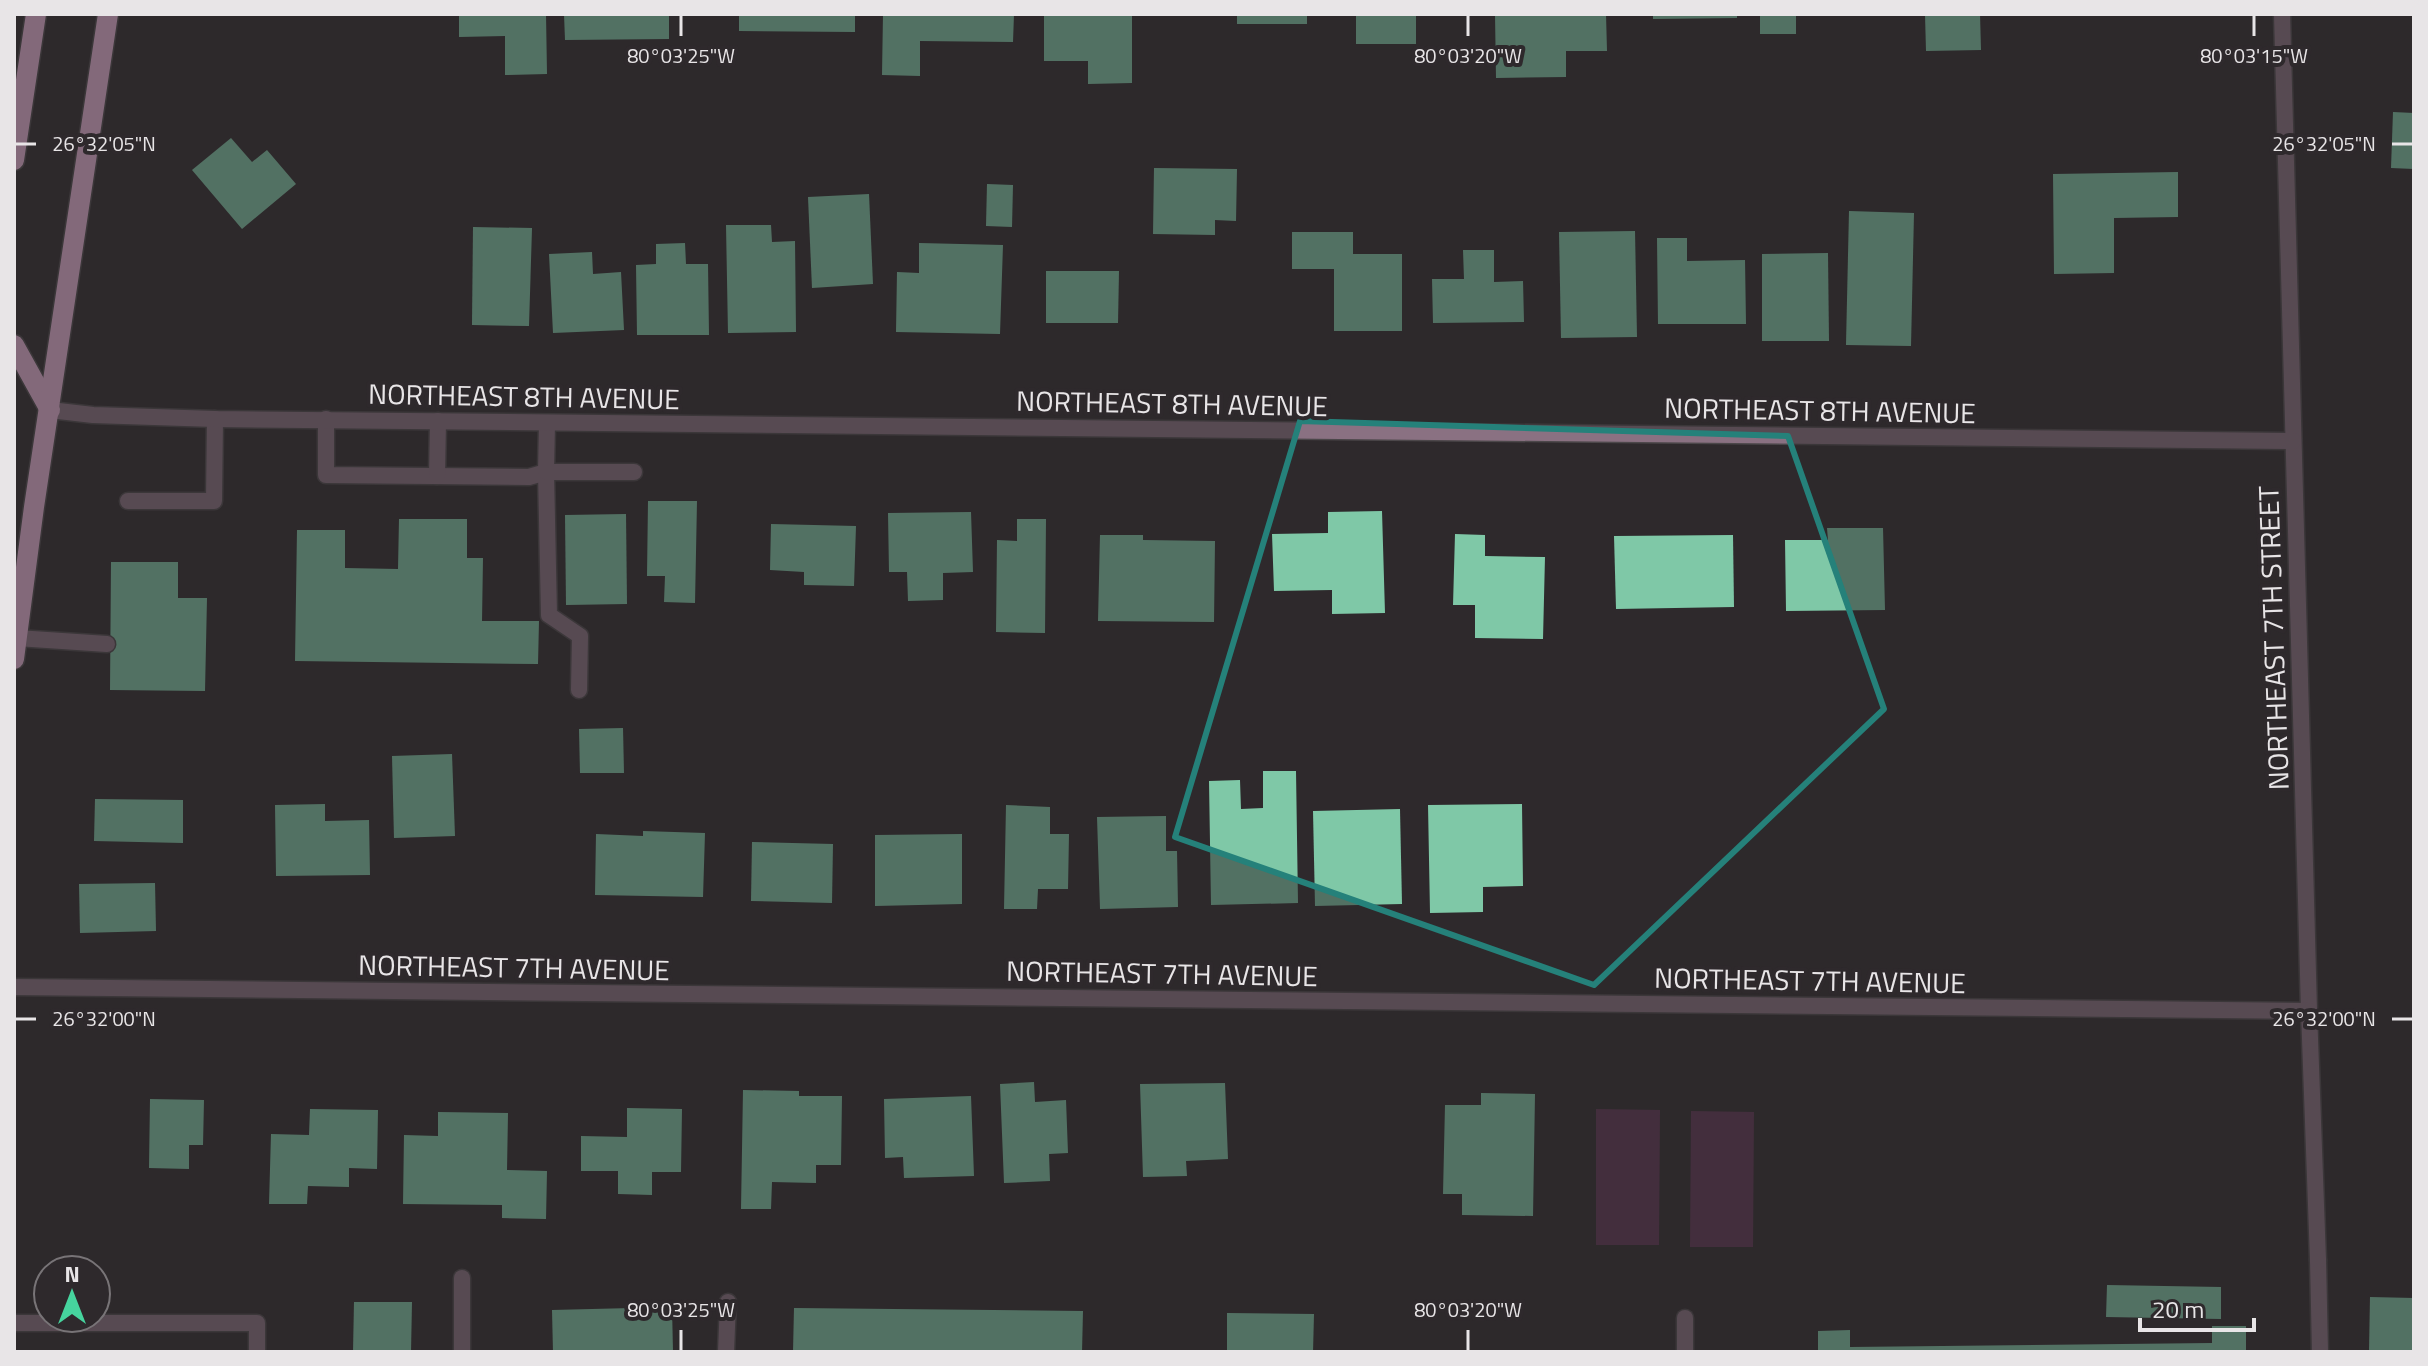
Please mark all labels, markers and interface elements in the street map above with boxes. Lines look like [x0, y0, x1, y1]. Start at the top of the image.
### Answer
text: 80°03'25"W [627, 40, 735, 71]
text: 80°03'20"W [1414, 40, 1522, 71]
text: 80°03'15"W [2200, 40, 2308, 71]
text: 26°32'05"N [52, 128, 156, 159]
text: 26°32'05"N [2272, 128, 2376, 159]
street label: NORTHEAST 8TH AVENUE [368, 372, 680, 420]
street label: NORTHEAST 8TH AVENUE [1016, 379, 1328, 427]
street label: NORTHEAST 8TH AVENUE [1664, 386, 1976, 434]
street label: NORTHEAST 7TH STREET [2246, 485, 2300, 791]
street label: NORTHEAST 7TH AVENUE [358, 943, 670, 991]
street label: NORTHEAST 7TH AVENUE [1006, 949, 1318, 997]
street label: NORTHEAST 7TH AVENUE [1654, 956, 1966, 1004]
text: 26°32'00"N [52, 1003, 156, 1034]
text: 26°32'00"N [2272, 1003, 2376, 1034]
north arrow [32, 1254, 112, 1334]
text: N [64, 1257, 80, 1291]
scale bar [2140, 1282, 2254, 1332]
text: 20 m [2152, 1291, 2204, 1327]
text: 80°03'25"W [627, 1294, 735, 1325]
text: 80°03'20"W [1414, 1294, 1522, 1325]

